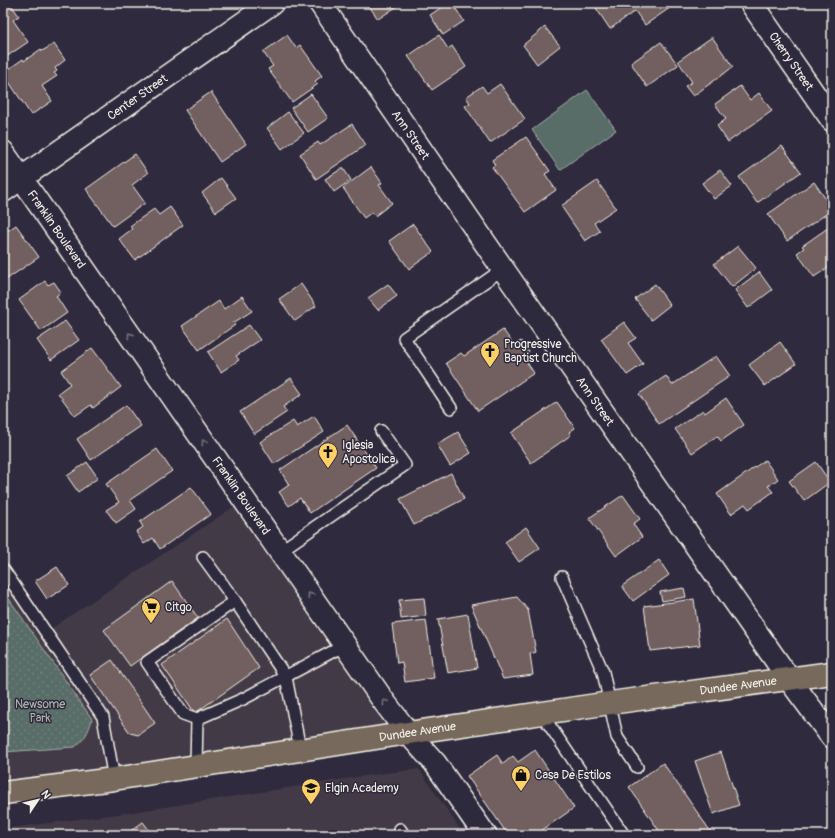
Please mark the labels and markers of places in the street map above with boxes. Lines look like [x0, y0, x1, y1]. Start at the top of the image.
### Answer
place label: Progressive Baptist Church [504, 337, 577, 366]
church icon: Progressive Baptist Church [479, 340, 501, 368]
place label: Iglesia Apostolica [342, 438, 396, 467]
church icon: Iglesia Apostolica [317, 441, 339, 469]
supermarket icon: Citgo [140, 596, 162, 624]
place label: Citgo [165, 600, 192, 615]
shop icon: Casa De Estilos [510, 764, 532, 792]
place label: Casa De Estilos [535, 768, 611, 783]
school or university icon: Elgin Academy [300, 777, 322, 805]
place label: Elgin Academy [325, 781, 399, 796]

